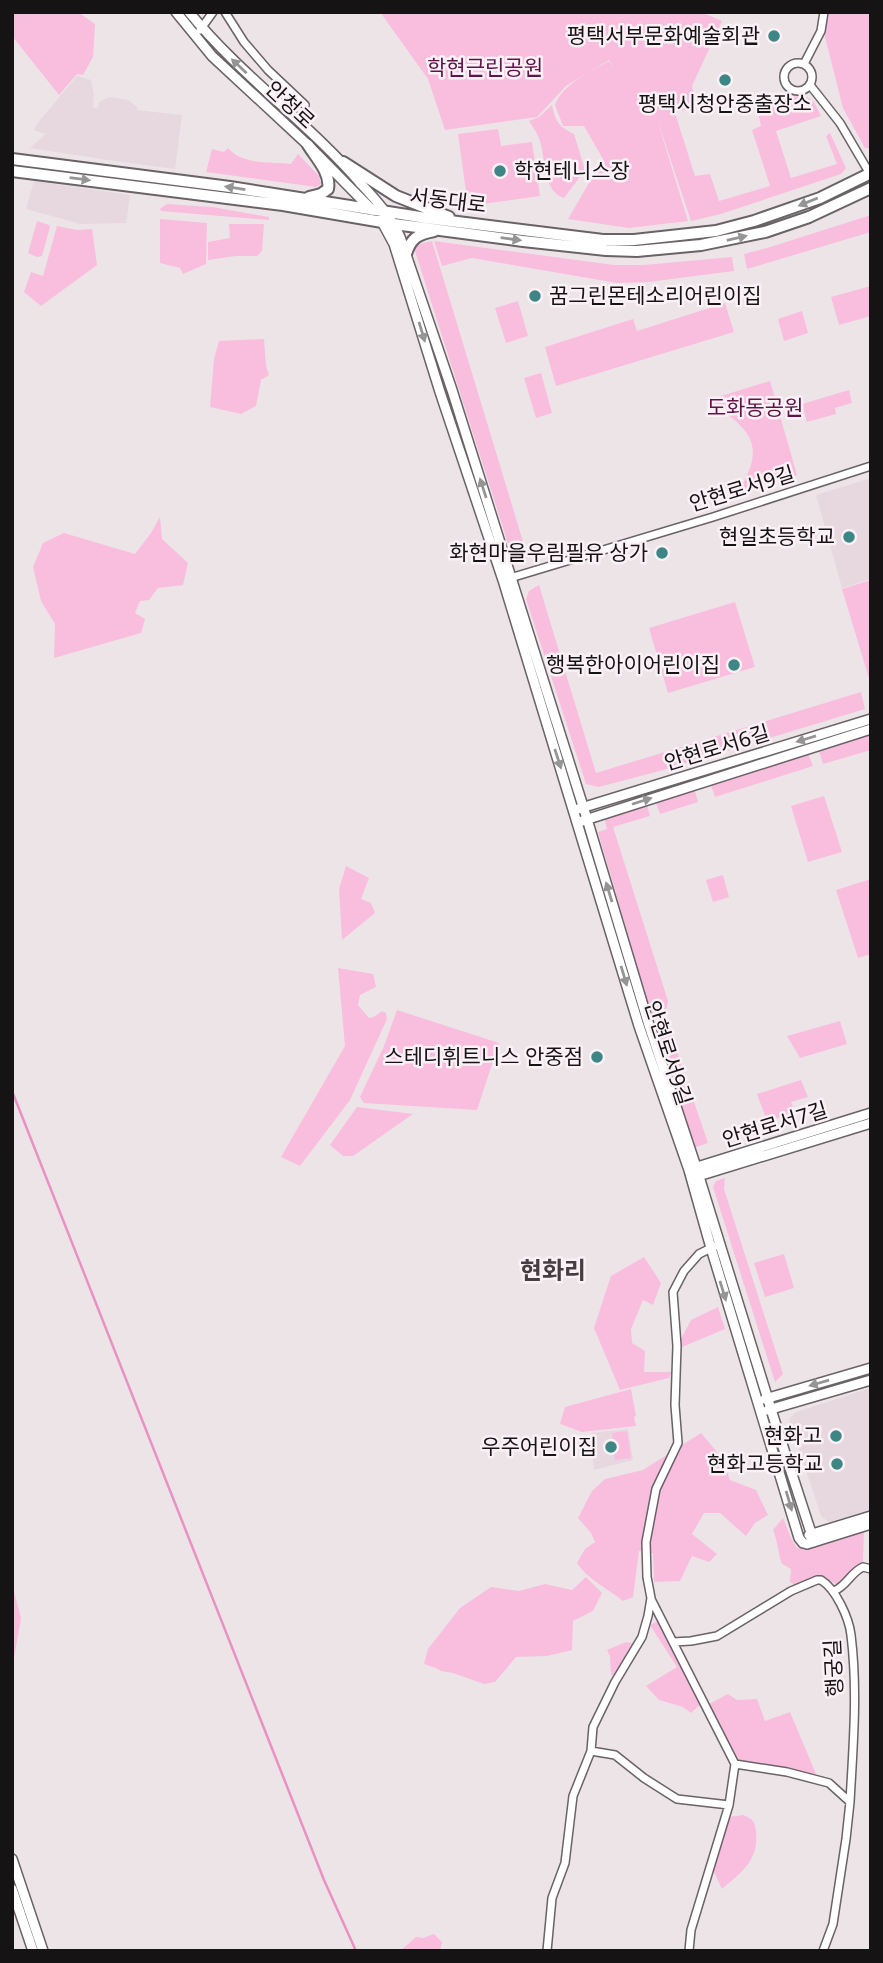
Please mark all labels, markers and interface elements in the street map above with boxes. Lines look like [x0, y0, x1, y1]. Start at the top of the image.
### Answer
place label: 평택서부문화예술회관 [567, 21, 760, 49]
marker: 평택서부문화예술회관 [766, 28, 782, 44]
park label: 학현근린공원 [427, 53, 543, 81]
one-way arrow [230, 58, 248, 74]
marker: 평택시청안중출장소 [717, 72, 733, 88]
street label: 안청로 [260, 74, 321, 134]
place label: 평택시청안중출장소 [638, 89, 812, 117]
place label: 학현테니스장 [514, 156, 630, 184]
marker: 학현테니스장 [492, 163, 508, 179]
one-way arrow [69, 174, 91, 185]
street label: 서동대로 [408, 181, 488, 219]
one-way arrow [224, 182, 246, 193]
one-way arrow [797, 197, 818, 208]
one-way arrow [726, 233, 748, 244]
one-way arrow [500, 234, 522, 245]
place label: 꿈그린몬테소리어린이집 [549, 281, 762, 309]
marker: 꿈그린몬테소리어린이집 [527, 288, 543, 304]
one-way arrow [417, 321, 427, 342]
park label: 도화동공원 [707, 393, 803, 421]
street label: 안현로서9길 [686, 459, 798, 517]
one-way arrow [477, 477, 487, 498]
place label: 현일초등학교 [719, 522, 835, 550]
marker: 현일초등학교 [841, 529, 857, 545]
place label: 화현마을우림필유 상가 [449, 538, 648, 566]
marker: 화현마을우림필유 상가 [654, 545, 670, 561]
place label: 행복한아이어린이집 [546, 650, 720, 678]
marker: 행복한아이어린이집 [726, 657, 742, 673]
street label: 안현로서6길 [661, 718, 773, 776]
one-way arrow [795, 735, 816, 745]
one-way arrow [553, 748, 563, 769]
one-way arrow [632, 795, 653, 806]
one-way arrow [604, 881, 614, 902]
one-way arrow [620, 966, 630, 987]
street label: 안현로서9길 [639, 997, 699, 1109]
place label: 스테디휘트니스 안중점 [384, 1042, 583, 1070]
marker: 스테디휘트니스 안중점 [589, 1049, 605, 1065]
street label: 안현로서7길 [719, 1095, 831, 1153]
district label: 현화리 [520, 1253, 586, 1286]
one-way arrow [719, 1280, 729, 1301]
one-way arrow [809, 1379, 830, 1389]
place label: 현화고 [764, 1421, 822, 1449]
marker: 현화고 [828, 1428, 844, 1444]
place label: 우주어린이집 [481, 1432, 597, 1460]
marker: 우주어린이집 [603, 1439, 619, 1455]
place label: 현화고등학교 [707, 1449, 823, 1477]
marker: 현화고등학교 [829, 1456, 845, 1472]
one-way arrow [784, 1490, 794, 1511]
street label: 행궁길 [818, 1638, 848, 1698]

